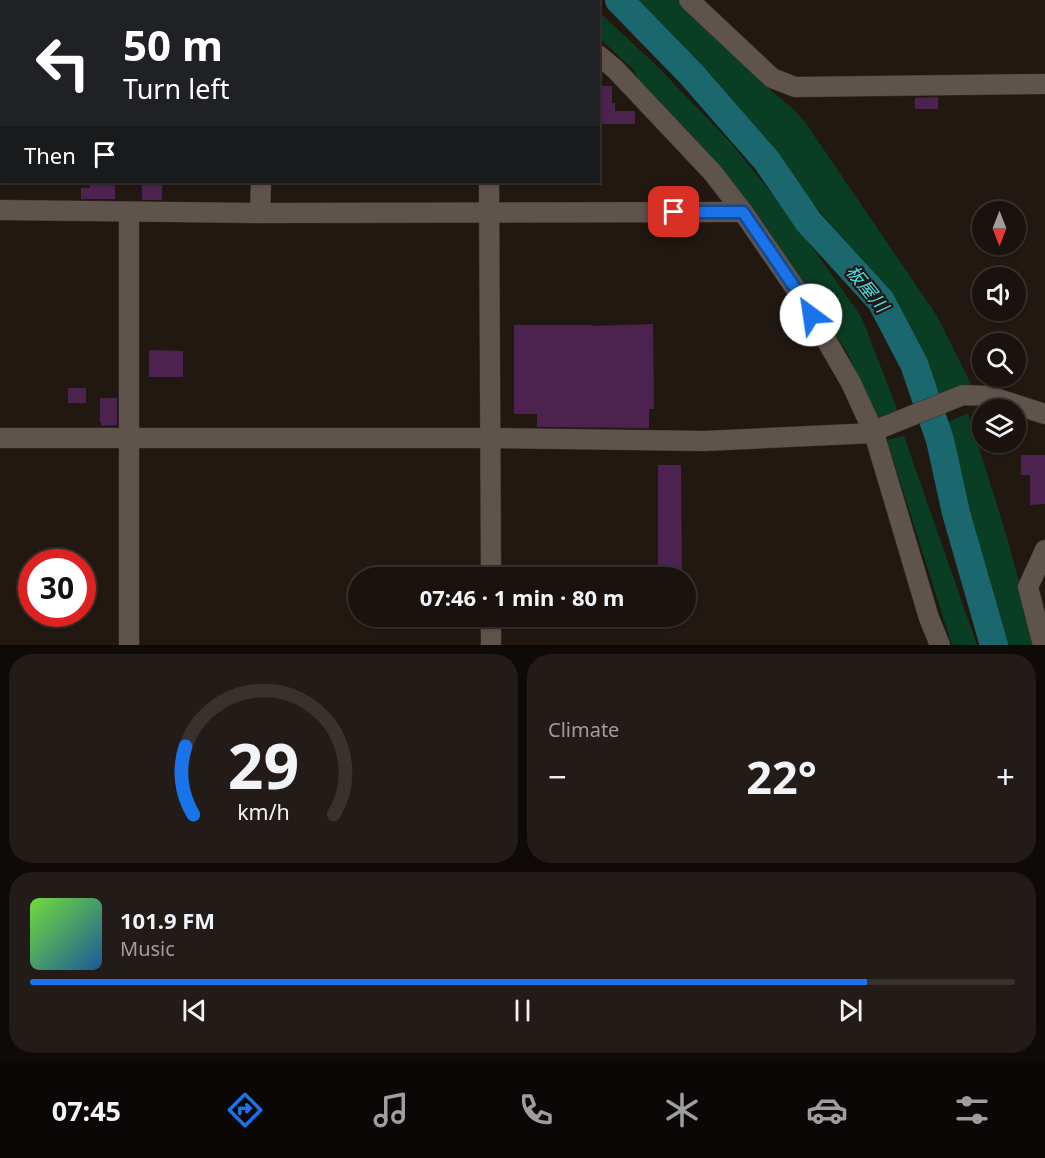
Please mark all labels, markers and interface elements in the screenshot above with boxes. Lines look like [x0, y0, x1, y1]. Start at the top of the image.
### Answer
text: 50 m [123, 16, 223, 73]
icon: left [24, 24, 102, 102]
text: Turn left [123, 70, 229, 107]
icon: arrive [88, 138, 121, 171]
text: Then [24, 140, 76, 170]
pin [648, 186, 699, 237]
icon: arrive [657, 195, 690, 228]
north arrow [972, 201, 1026, 255]
map controls [972, 201, 1026, 453]
water label: 板屋川 [841, 260, 895, 318]
button: sound [972, 267, 1026, 321]
position arrow [779, 283, 843, 347]
button: search [972, 333, 1026, 387]
button: layers [972, 399, 1026, 453]
speed limit sign: 30 [18, 549, 96, 627]
text: 07:46 · 1 min · 80 m [420, 582, 624, 612]
text: Climate [548, 716, 619, 743]
text: 29 [228, 722, 299, 807]
text: 22° [746, 746, 817, 807]
text: − [548, 754, 567, 799]
text: + [996, 754, 1015, 799]
text: km/h [237, 798, 290, 827]
text: 101.9 FM [120, 905, 215, 935]
text: Music [120, 935, 175, 962]
icon: previous [178, 994, 211, 1027]
icon: pause [506, 994, 539, 1027]
icon: next [834, 994, 867, 1027]
icon: directions [224, 1089, 266, 1131]
icon: music [370, 1089, 412, 1131]
icon: phone [515, 1089, 557, 1131]
icon: climate [661, 1089, 703, 1131]
icon: car [806, 1089, 848, 1131]
icon: filters [951, 1089, 993, 1131]
text: 07:45 [52, 1092, 121, 1129]

